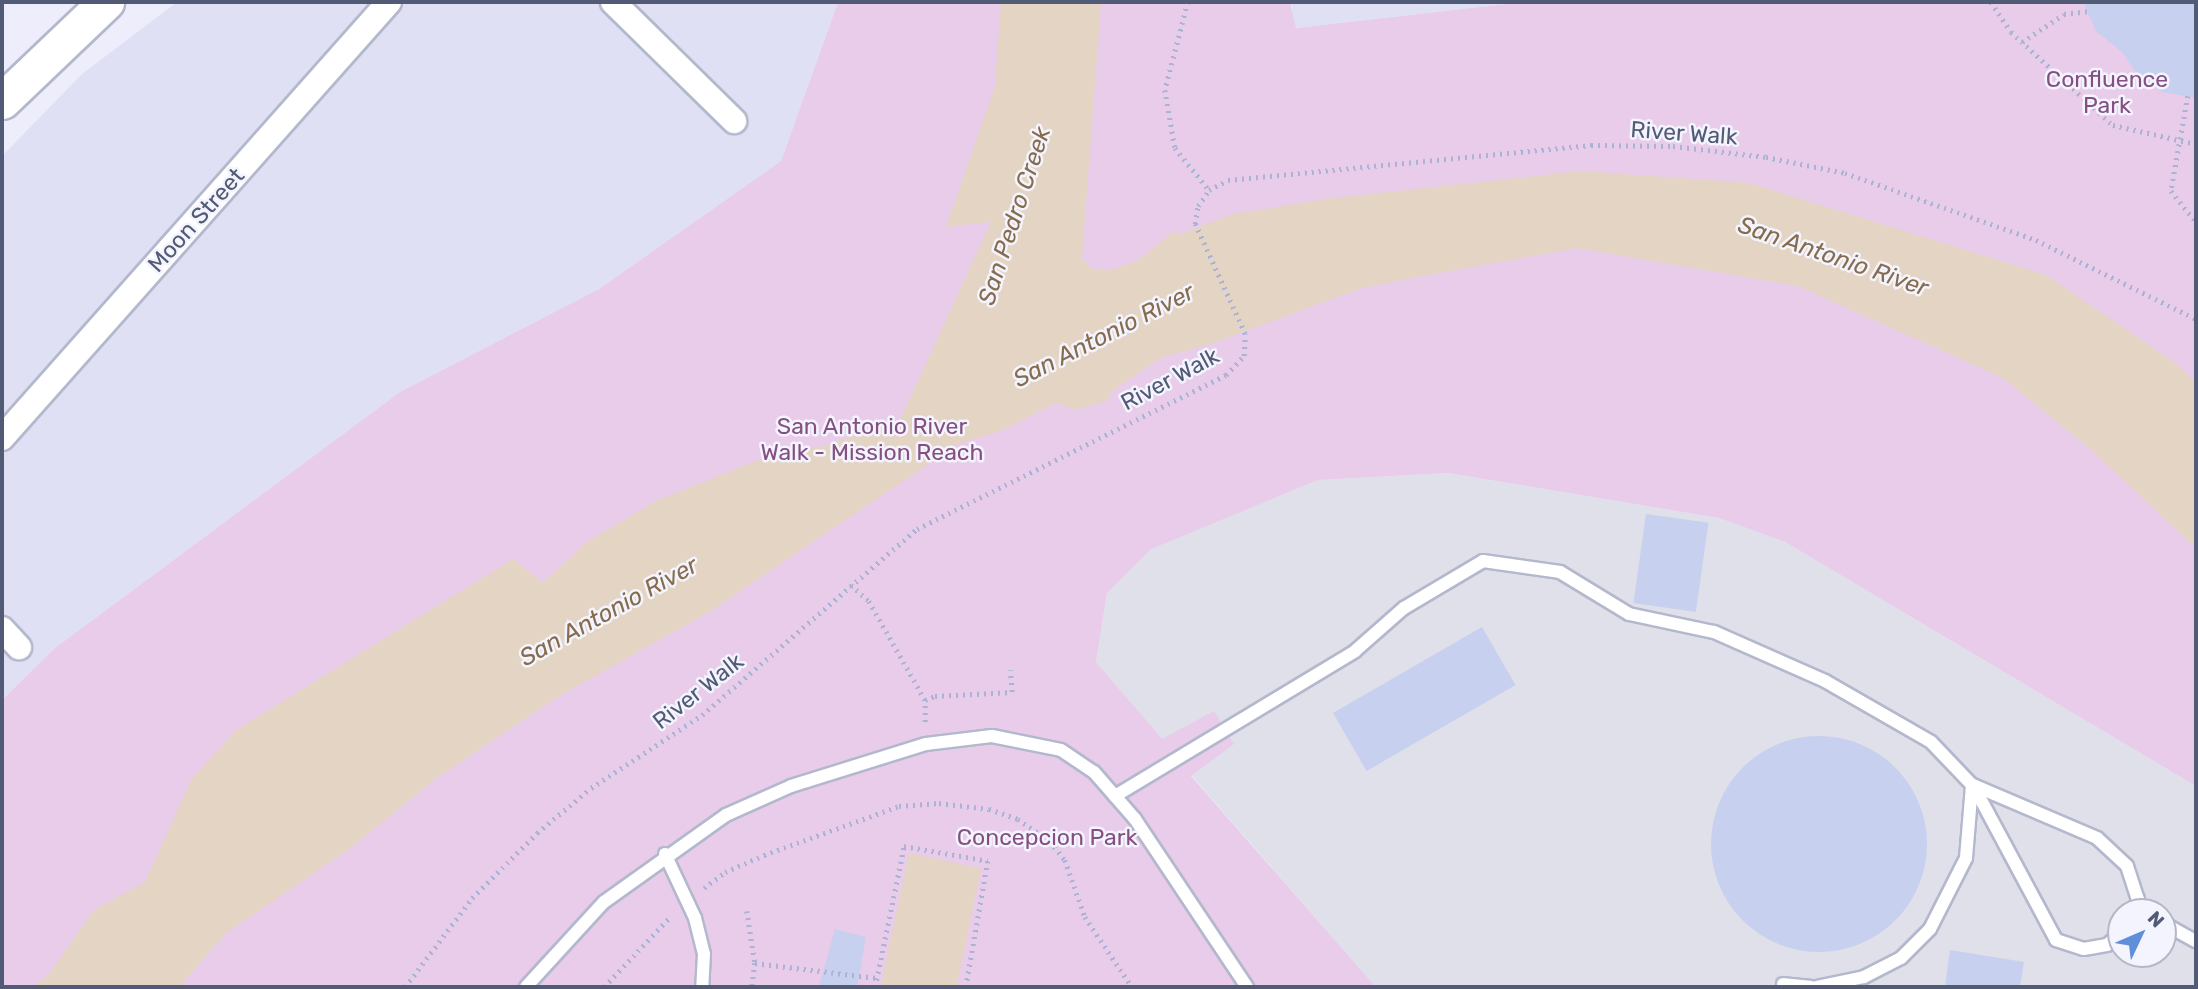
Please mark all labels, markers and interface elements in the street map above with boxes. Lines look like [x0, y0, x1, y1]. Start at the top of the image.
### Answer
park label: Confluence Park [2046, 65, 2168, 119]
street label: River Walk [1629, 115, 1739, 151]
water label: San Pedro Creek [973, 123, 1057, 309]
street label: Moon Street [142, 162, 250, 278]
water label: San Antonio River [1734, 211, 1932, 303]
water label: San Antonio River [1008, 278, 1200, 394]
street label: River Walk [1116, 341, 1224, 417]
park label: San Antonio River Walk - Mission Reach [760, 412, 984, 466]
water label: San Antonio River [515, 551, 703, 673]
street label: River Walk [647, 647, 749, 735]
park label: Concepcion Park [957, 823, 1137, 851]
north arrow [2107, 898, 2177, 968]
text: N [2143, 907, 2169, 932]

